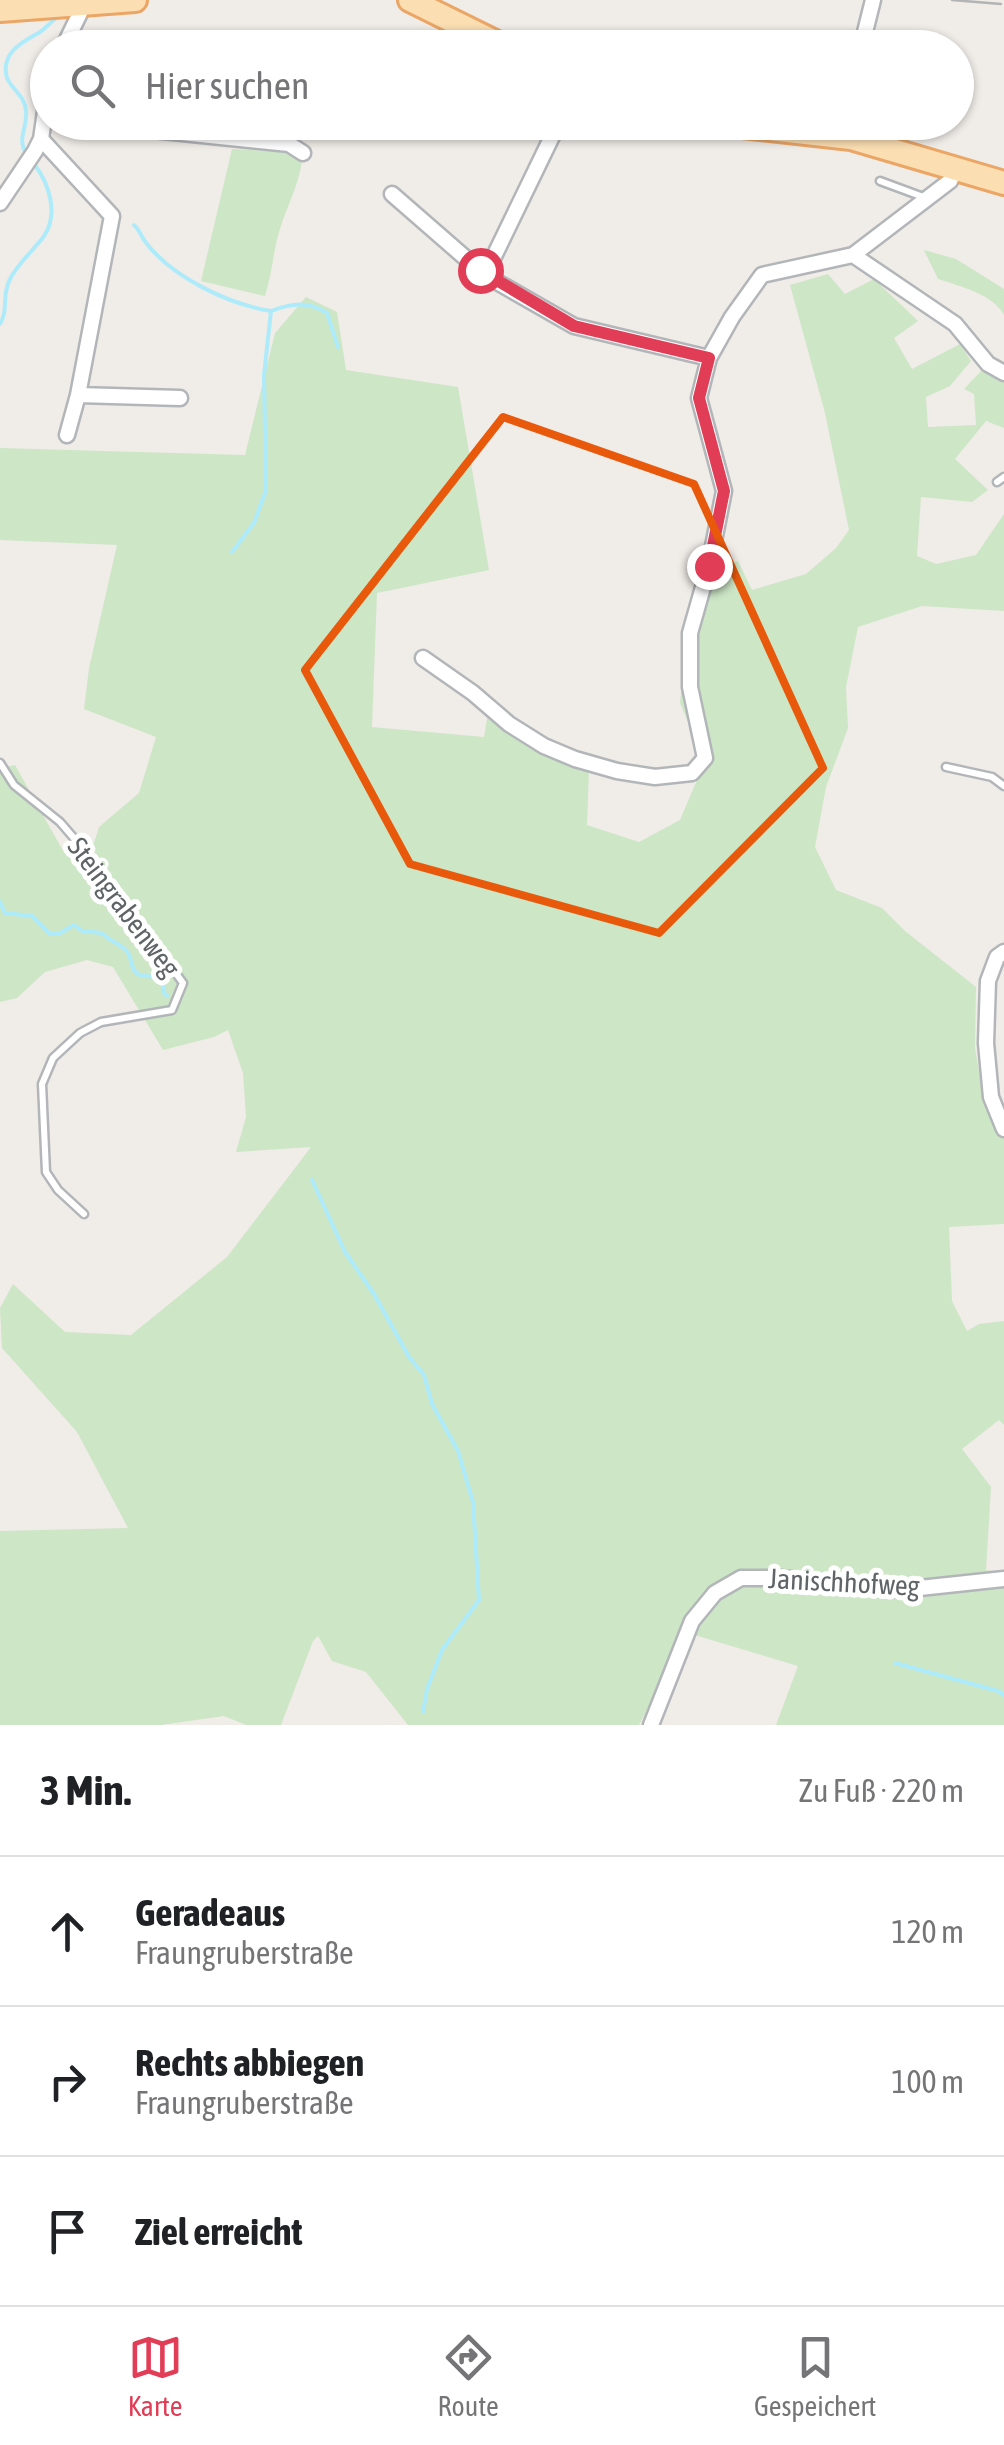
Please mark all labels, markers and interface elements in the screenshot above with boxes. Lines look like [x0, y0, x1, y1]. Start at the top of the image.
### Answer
search box [30, 30, 974, 140]
icon: search [65, 58, 120, 113]
text: Hier suchen [145, 64, 309, 107]
route start [458, 248, 504, 294]
route end [687, 544, 733, 590]
street label: Steingrabenweg [61, 831, 187, 983]
street label: Janischhofweg [768, 1562, 920, 1602]
text: 3 Min. [40, 1766, 131, 1814]
text: Zu Fuß · 220 m [799, 1772, 964, 1809]
text: Geradeaus [135, 1891, 285, 1934]
icon: ahead [40, 1904, 95, 1959]
text: 120 m [891, 1913, 964, 1950]
text: Fraungruberstraße [135, 1934, 353, 1971]
text: Rechts abbiegen [135, 2041, 364, 2084]
icon: right [40, 2054, 95, 2109]
text: 100 m [891, 2063, 964, 2100]
text: Fraungruberstraße [135, 2084, 353, 2121]
icon: arrive [40, 2204, 95, 2259]
text: Ziel erreicht [135, 2210, 302, 2253]
tab: Karte [128, 2330, 183, 2422]
tab: Route [438, 2330, 499, 2422]
tab: Gespeichert [754, 2330, 876, 2422]

